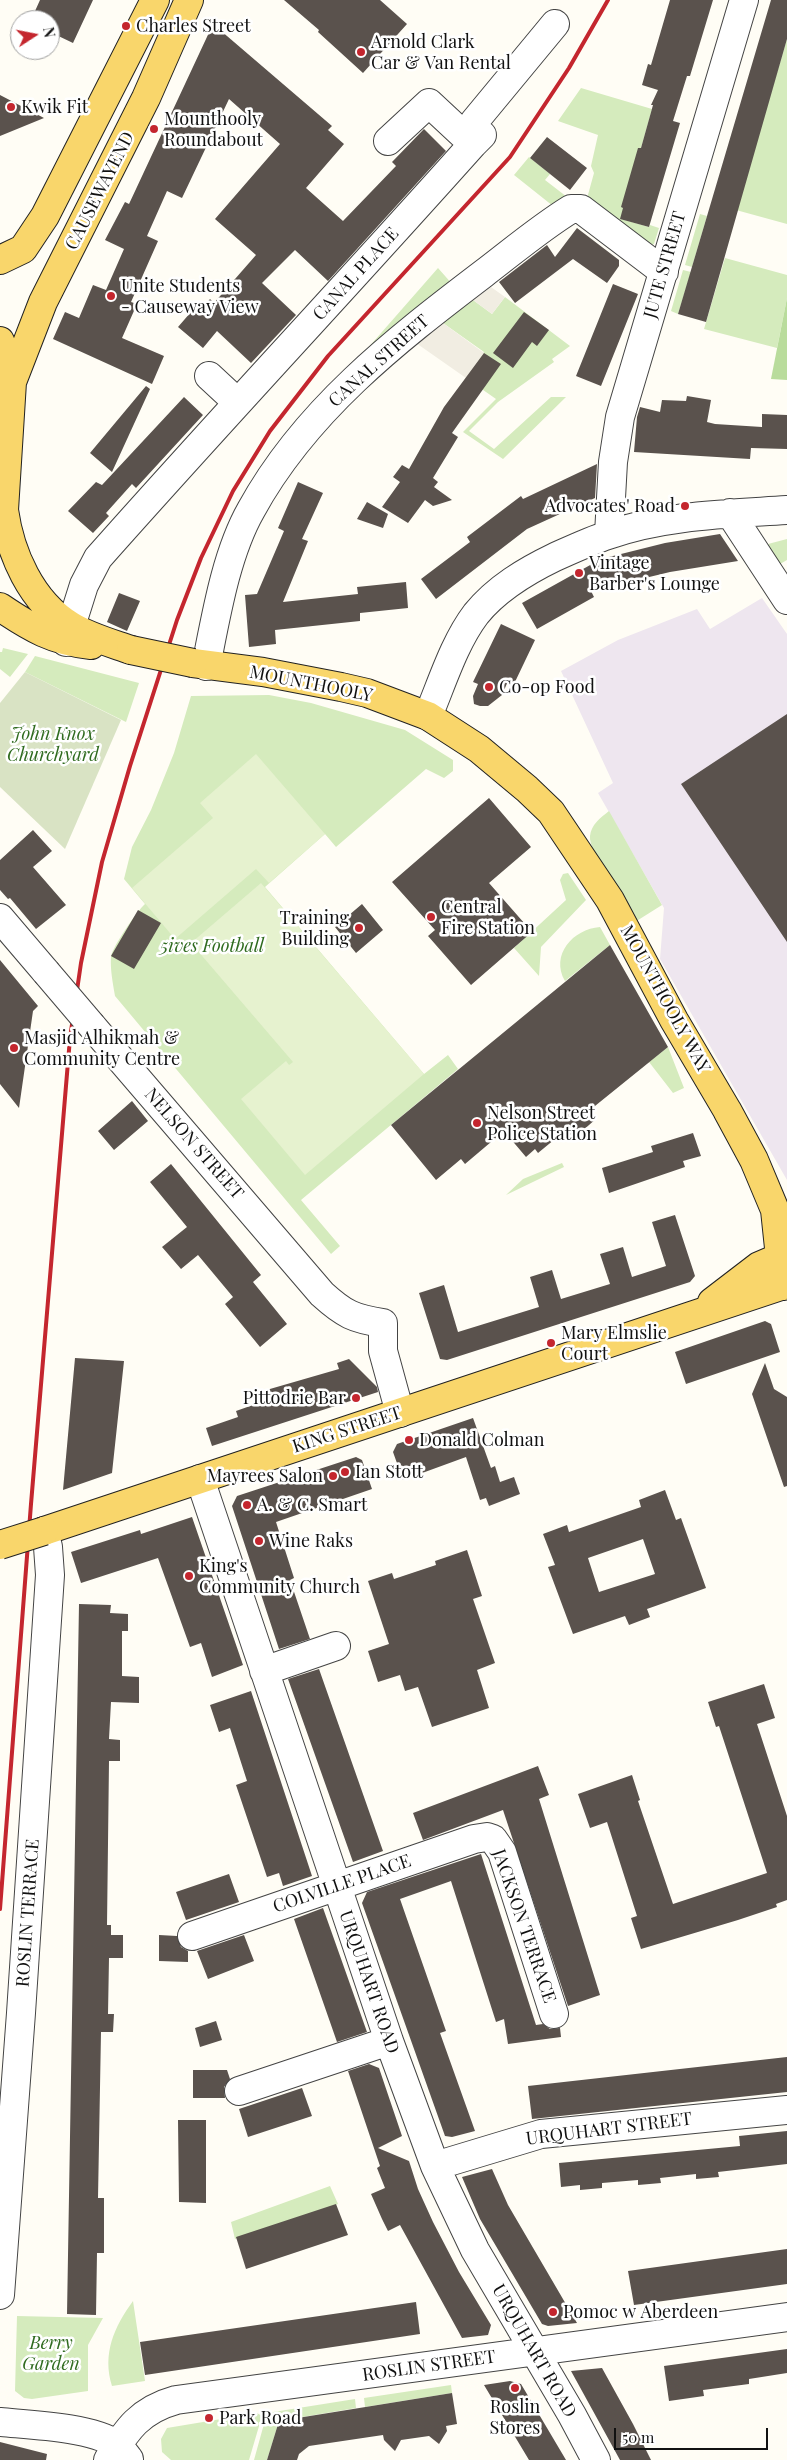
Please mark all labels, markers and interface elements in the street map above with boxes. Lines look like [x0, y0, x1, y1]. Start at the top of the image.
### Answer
north arrow [10, 10, 60, 60]
place label: Charles Street [136, 15, 251, 37]
marker: Charles Street [120, 20, 132, 32]
text: N [39, 25, 60, 39]
place label: Arnold Clark Car & Van Rental [371, 31, 511, 74]
marker: Arnold Clark Car & Van Rental [355, 46, 367, 58]
place label: Kwik Fit [21, 96, 88, 118]
marker: Kwik Fit [5, 101, 17, 113]
place label: Mounthooly Roundabout [164, 108, 263, 150]
marker: Mounthooly Roundabout [148, 123, 160, 135]
street label: CAUSEWAYEND [61, 128, 139, 254]
street label: JUTE STREET [639, 209, 691, 321]
street label: CANAL PLACE [309, 223, 403, 325]
place label: Unite Students - Causeway View [121, 275, 259, 318]
marker: Unite Students - Causeway View [105, 290, 117, 302]
street label: CANAL STREET [324, 310, 434, 412]
place label: Advocates' Road [545, 495, 675, 517]
marker: Advocates' Road [679, 500, 691, 512]
place label: Vintage Barber's Lounge [589, 552, 720, 594]
marker: Vintage Barber's Lounge [573, 567, 585, 579]
street label: MOUNTHOOLY [248, 661, 374, 707]
place label: Co-op Food [499, 676, 595, 698]
marker: Co-op Food [483, 681, 495, 693]
park label: John Knox Churchyard [7, 723, 99, 766]
place label: Central Fire Station [441, 896, 535, 939]
place label: Training Building [279, 907, 349, 950]
marker: Central Fire Station [425, 911, 437, 923]
street label: MOUNTHOOLY WAY [615, 921, 715, 1077]
marker: Training Building [353, 922, 365, 934]
park label: 5ives Football [160, 935, 264, 957]
place label: Masjid Alhikmah & Community Centre [24, 1027, 180, 1070]
marker: Masjid Alhikmah & Community Centre [8, 1042, 20, 1054]
street label: NELSON STREET [140, 1084, 248, 1204]
place label: Nelson Street Police Station [487, 1102, 597, 1144]
marker: Nelson Street Police Station [471, 1117, 483, 1129]
place label: Mary Elmslie Court [561, 1322, 667, 1365]
marker: Mary Elmslie Court [545, 1337, 557, 1349]
place label: Pittodrie Bar [243, 1387, 346, 1409]
marker: Pittodrie Bar [350, 1392, 362, 1404]
street label: KING STREET [290, 1402, 404, 1458]
place label: Donald Colman [419, 1429, 544, 1451]
marker: Donald Colman [403, 1434, 415, 1446]
place label: Ian Stott [355, 1461, 423, 1483]
place label: Mayrees Salon [207, 1465, 323, 1487]
marker: Ian Stott [339, 1466, 351, 1478]
marker: Mayrees Salon [327, 1470, 339, 1482]
place label: A. & C. Smart [257, 1494, 367, 1516]
marker: A. & C. Smart [241, 1499, 253, 1511]
place label: Wine Raks [269, 1530, 353, 1552]
marker: Wine Raks [253, 1535, 265, 1547]
place label: King's Community Church [199, 1555, 360, 1598]
marker: King's Community Church [183, 1570, 195, 1582]
street label: ROSLIN TERRACE [12, 1838, 44, 1988]
street label: JACKSON TERRACE [488, 1846, 560, 2006]
street label: COLVILLE PLACE [270, 1850, 414, 1918]
street label: URQUHART ROAD [334, 1908, 404, 2056]
street label: URQUHART STREET [525, 2108, 693, 2150]
street label: URQUHART ROAD [487, 2281, 581, 2421]
place label: Pomoc w Aberdeen [563, 2301, 718, 2323]
marker: Pomoc w Aberdeen [547, 2306, 559, 2318]
park label: Berry Garden [22, 2332, 80, 2374]
street label: ROSLIN STREET [361, 2346, 497, 2386]
marker: Roslin Stores [509, 2382, 521, 2394]
place label: Roslin Stores [490, 2396, 540, 2438]
place label: Park Road [219, 2407, 301, 2429]
marker: Park Road [203, 2412, 215, 2424]
scale bar [617, 2418, 771, 2450]
text: 50 m [622, 2427, 654, 2447]

